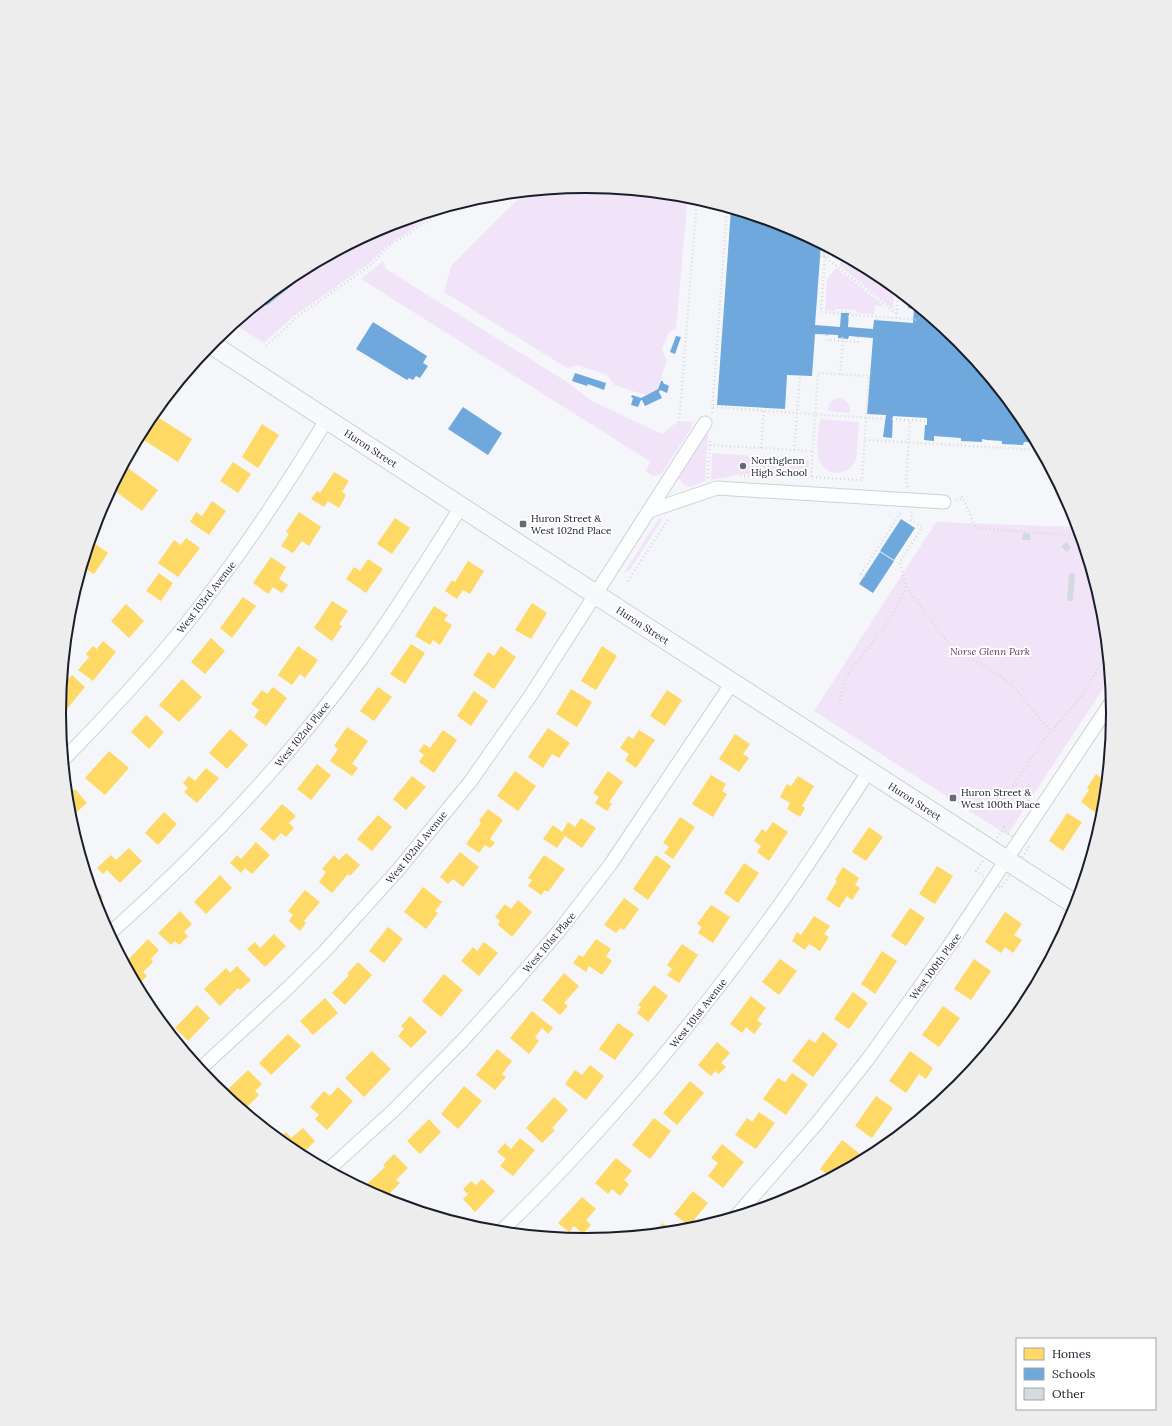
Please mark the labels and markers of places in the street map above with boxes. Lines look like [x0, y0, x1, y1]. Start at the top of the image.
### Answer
place label: Northglenn High School [751, 454, 808, 479]
marker: Northglenn High School [738, 461, 748, 471]
place label: Huron Street & West 102nd Place [531, 512, 612, 537]
marker: Huron Street & West 102nd Place [518, 519, 528, 529]
place label: Huron Street & West 100th Place [961, 786, 1041, 811]
marker: Huron Street & West 100th Place [948, 793, 958, 803]

